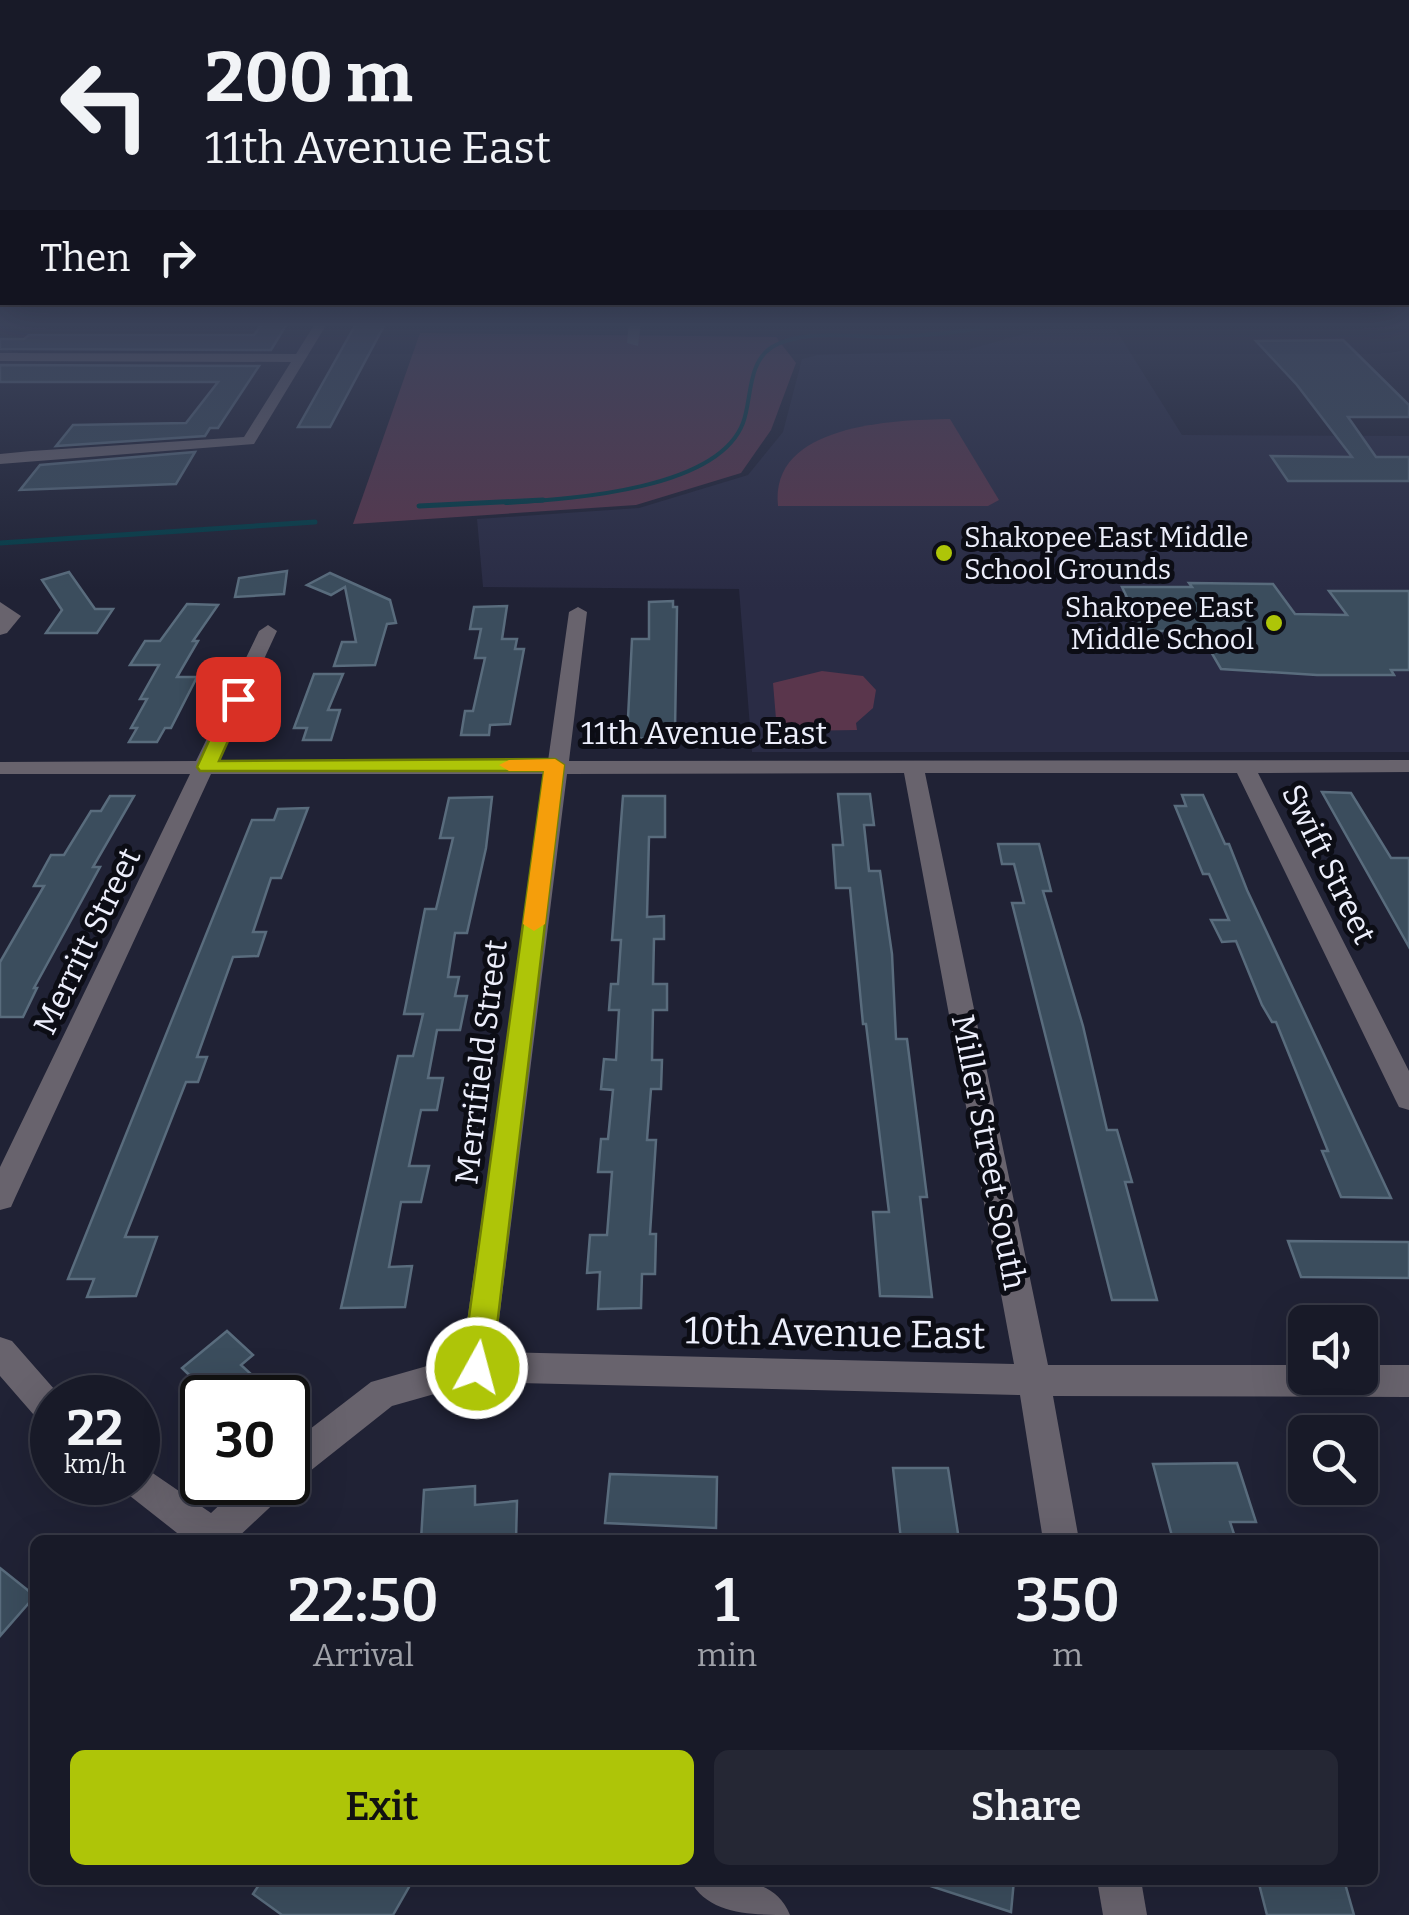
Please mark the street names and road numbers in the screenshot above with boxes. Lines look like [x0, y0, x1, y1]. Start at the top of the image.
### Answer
street label: 11th Avenue East [581, 714, 827, 752]
street label: Swift Street [1274, 778, 1384, 950]
street label: Merritt Street [26, 841, 149, 1040]
street label: Merrifield Street [447, 937, 515, 1186]
street label: Miller Street South [944, 1011, 1034, 1293]
street label: 10th Avenue East [684, 1307, 986, 1359]

